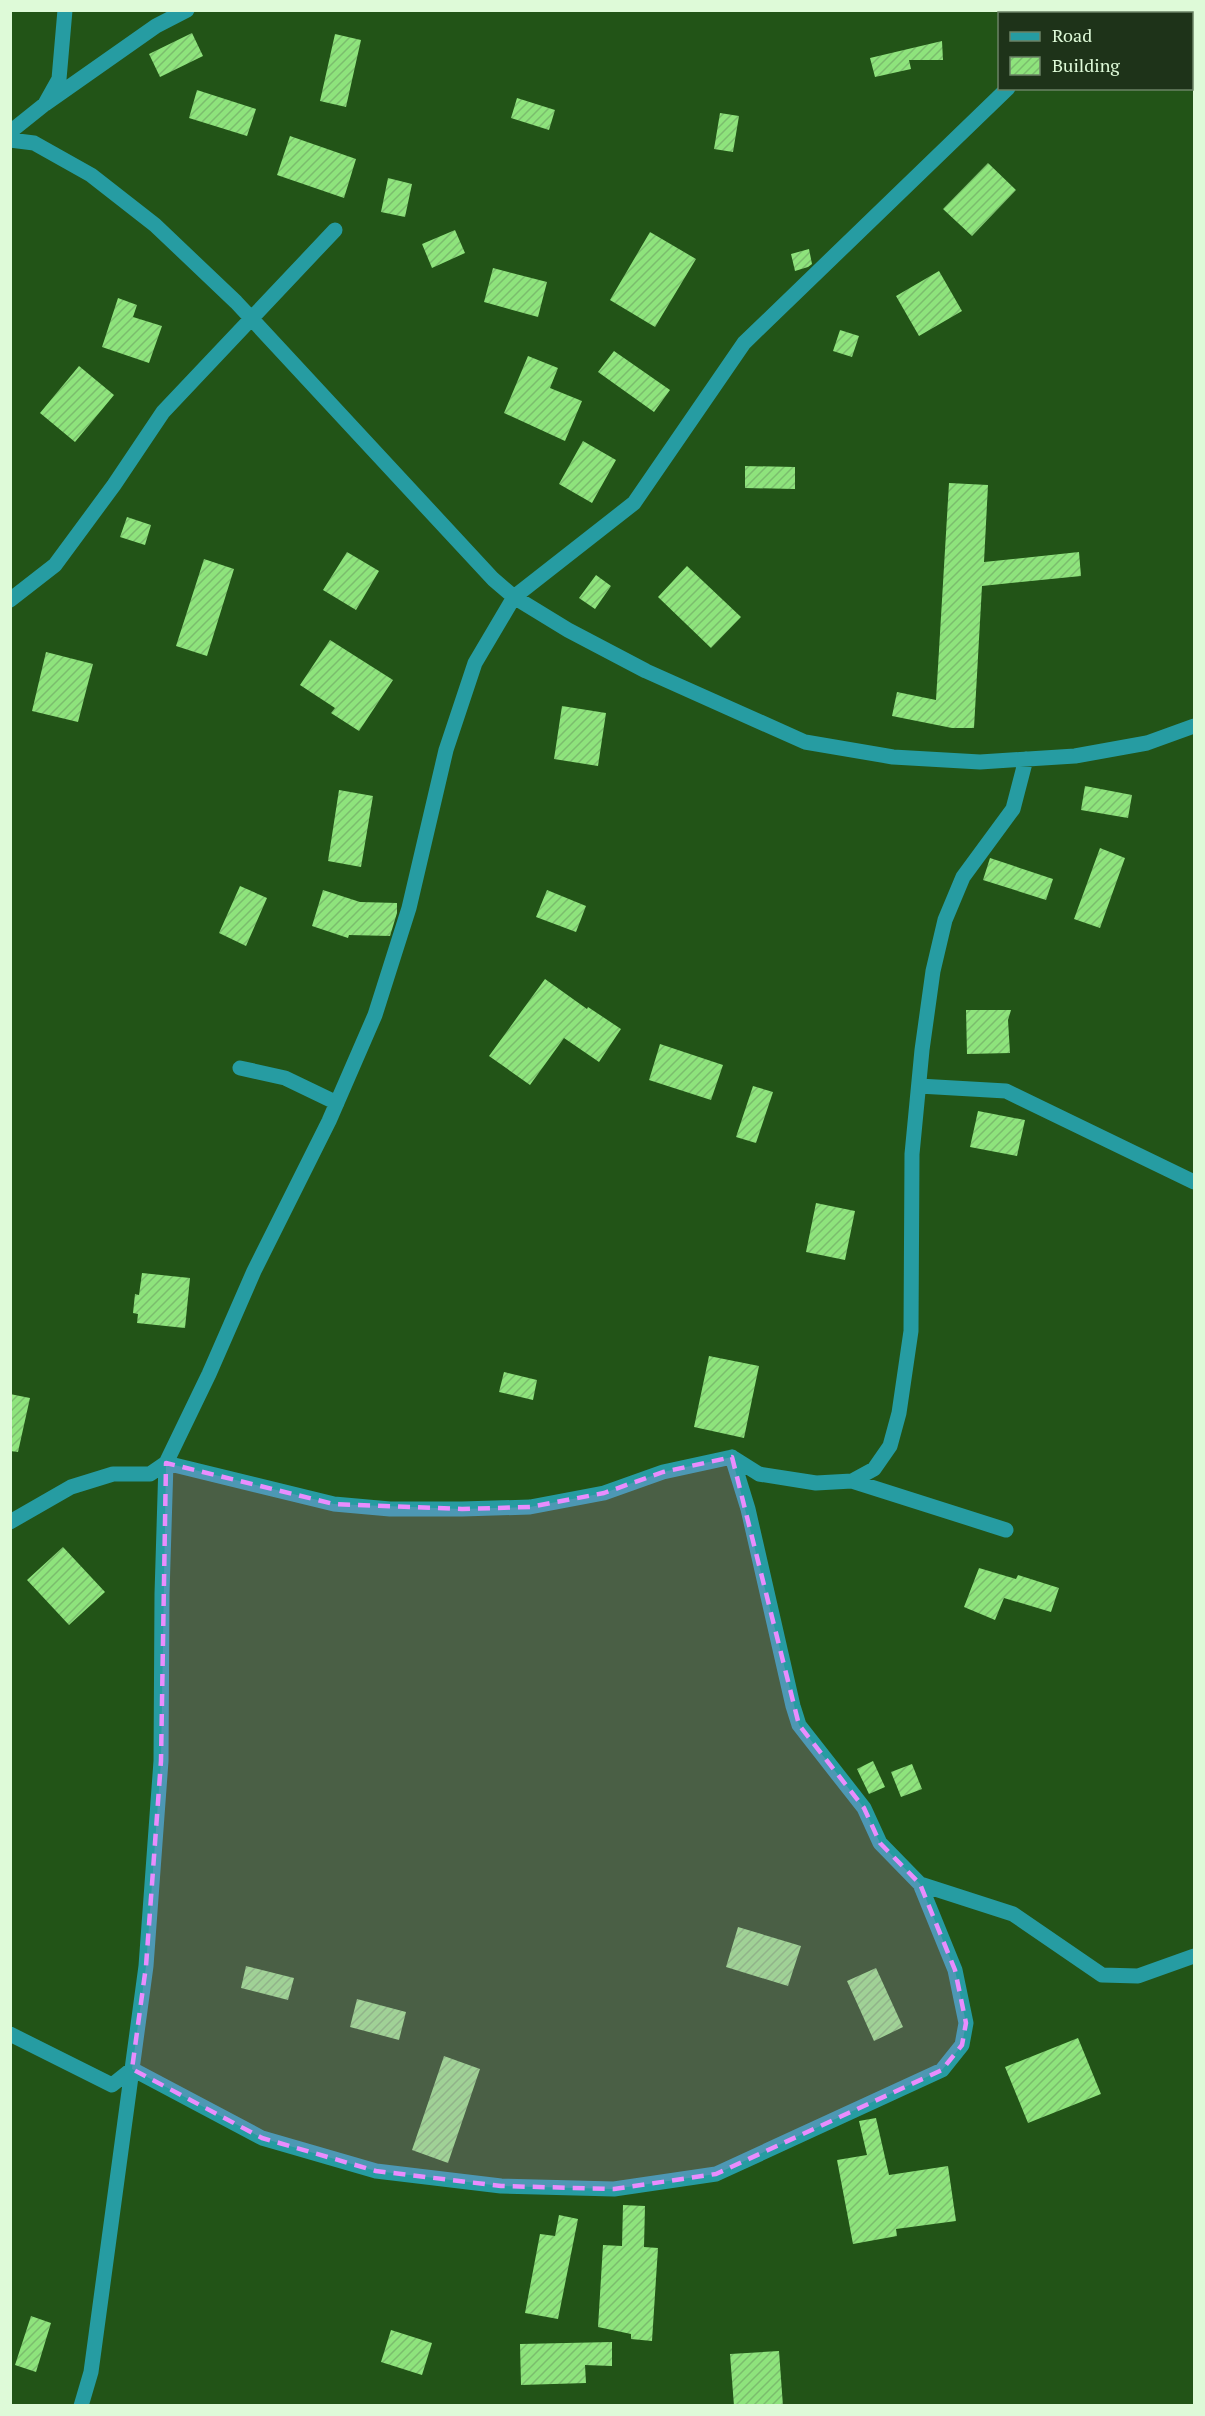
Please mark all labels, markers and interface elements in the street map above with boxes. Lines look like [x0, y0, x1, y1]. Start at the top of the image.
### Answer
legend [998, 12, 1193, 90]
text: Road [1052, 23, 1092, 47]
text: Building [1052, 53, 1120, 77]

